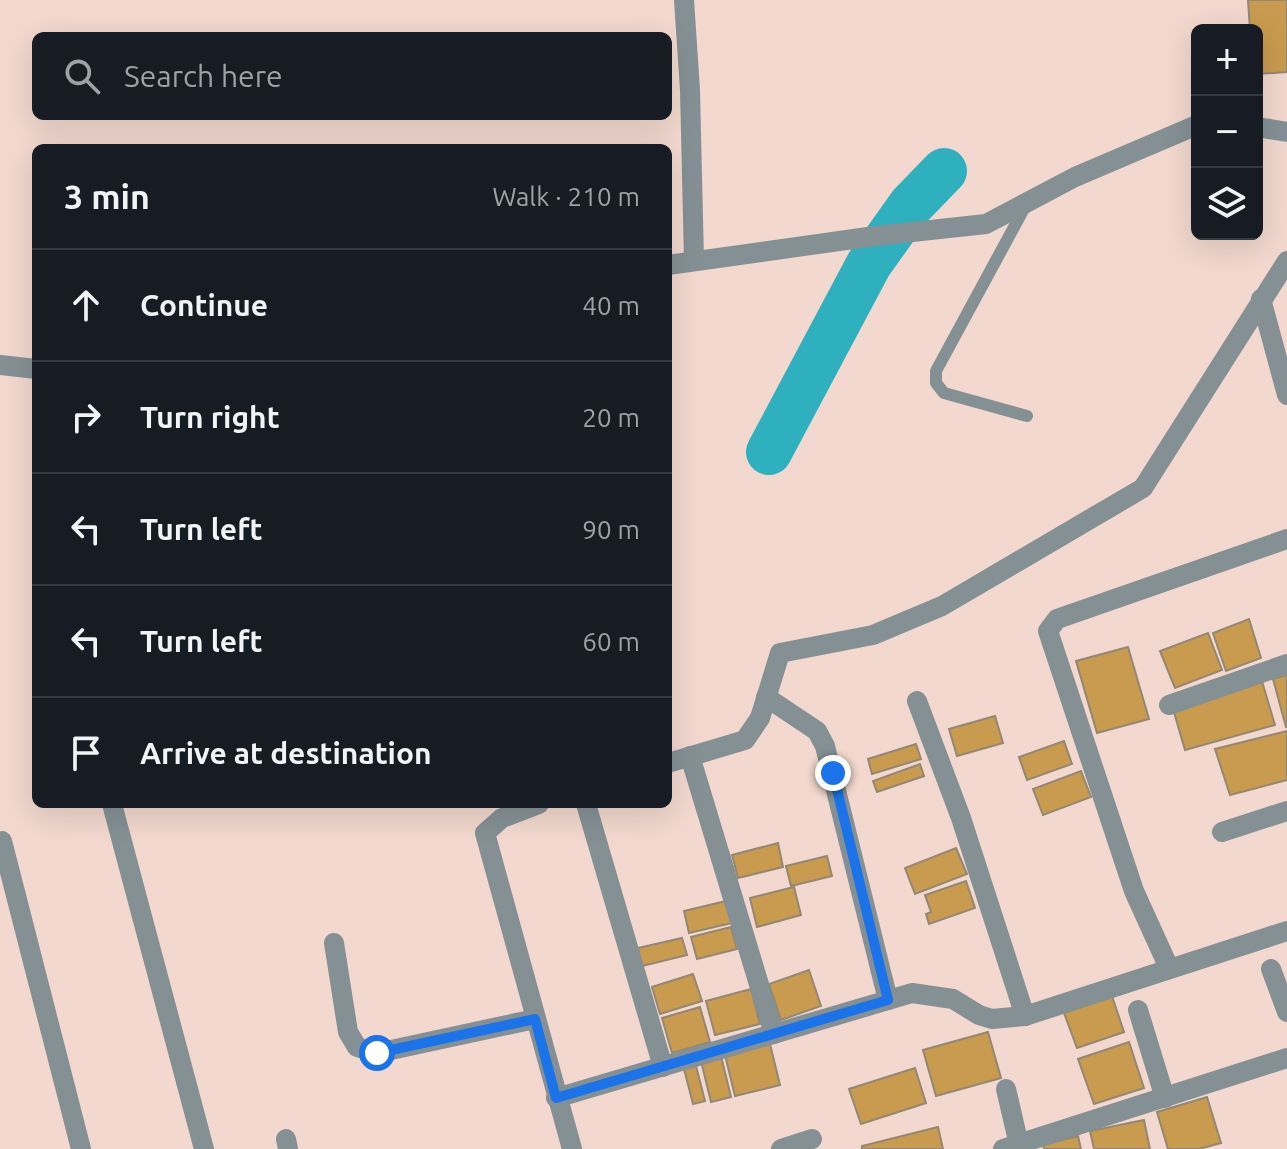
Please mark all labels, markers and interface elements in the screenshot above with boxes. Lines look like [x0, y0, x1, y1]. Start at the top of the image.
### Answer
map controls [1191, 24, 1263, 240]
button: + [1191, 24, 1263, 96]
search box [32, 32, 672, 120]
icon: search [60, 54, 104, 98]
text: Search here [124, 59, 283, 93]
button: − [1191, 96, 1263, 168]
button: layers [1191, 168, 1263, 240]
text: 3 min [64, 177, 150, 215]
text: Walk · 210 m [492, 182, 640, 211]
icon: ahead [64, 283, 108, 327]
text: Continue [140, 288, 268, 322]
text: 40 m [582, 291, 640, 320]
icon: right [64, 395, 108, 439]
text: Turn right [140, 400, 280, 434]
text: 20 m [582, 403, 640, 432]
icon: left [64, 507, 108, 551]
text: Turn left [140, 512, 262, 546]
text: 90 m [582, 515, 640, 544]
icon: left [64, 619, 108, 663]
text: Turn left [140, 624, 262, 658]
text: 60 m [582, 627, 640, 656]
icon: arrive [64, 731, 108, 775]
text: Arrive at destination [140, 736, 432, 770]
route end [815, 755, 851, 791]
route start [359, 1035, 395, 1071]

